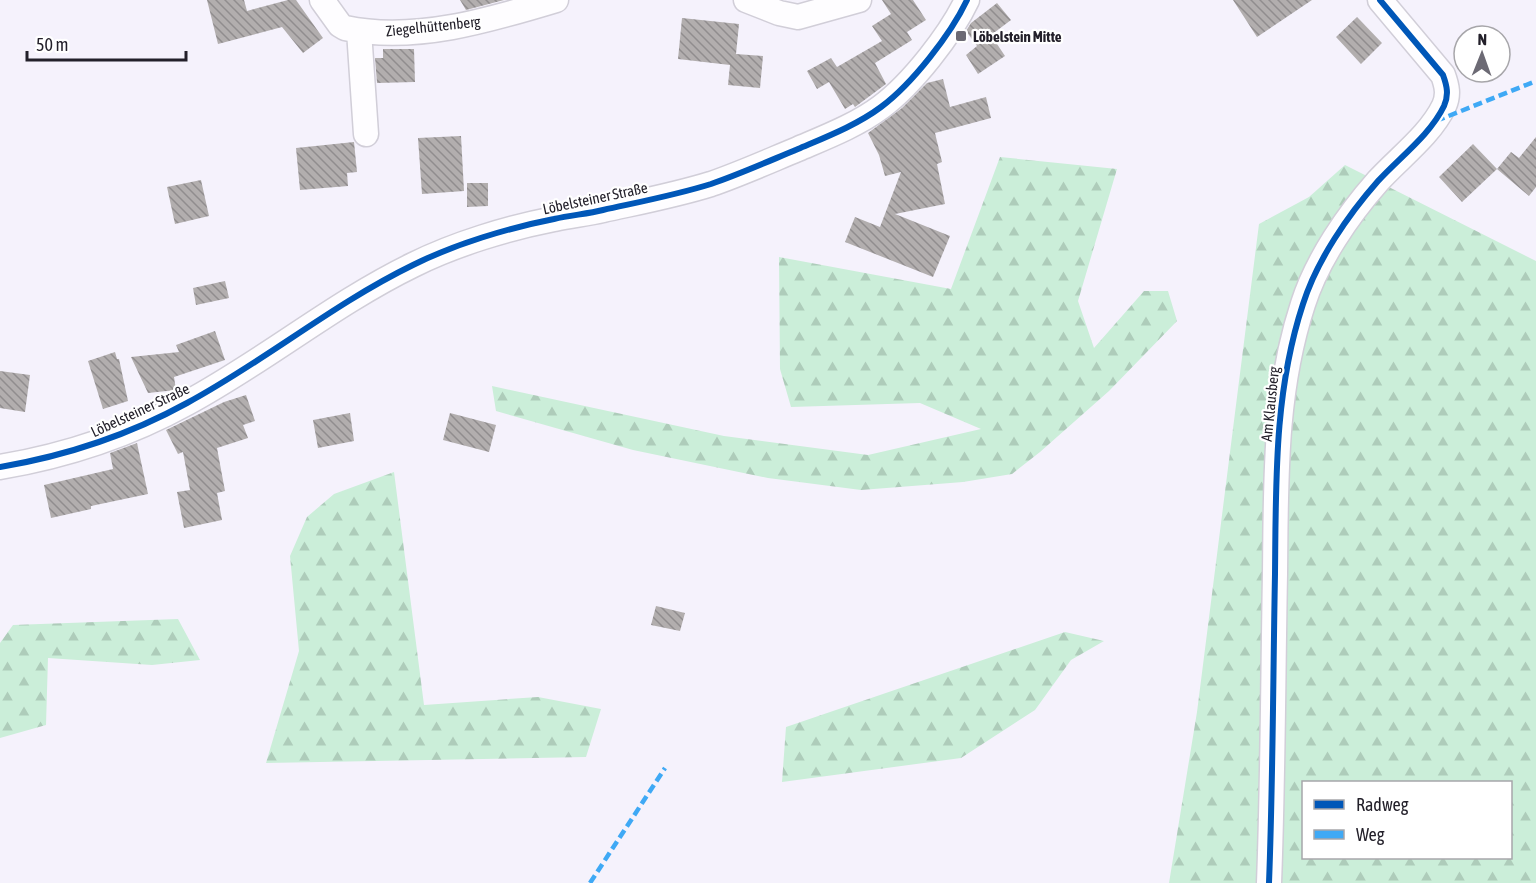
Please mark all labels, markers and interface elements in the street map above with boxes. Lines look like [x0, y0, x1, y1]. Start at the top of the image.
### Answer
street label: Ziegelhüttenberg [385, 13, 482, 39]
scale bar [27, 24, 186, 62]
north arrow [1452, 24, 1512, 84]
place label: Löbelstein Mitte [973, 28, 1062, 45]
marker: Löbelstein Mitte [954, 29, 968, 43]
text: N [1477, 30, 1487, 48]
text: 50 m [36, 34, 68, 55]
street label: Löbelsteiner Straße [541, 179, 649, 217]
street label: Am Klausberg [1258, 365, 1282, 442]
street label: Löbelsteiner Straße [88, 380, 192, 440]
legend [1302, 781, 1512, 859]
text: Radweg [1356, 794, 1409, 815]
text: Weg [1356, 824, 1385, 845]

